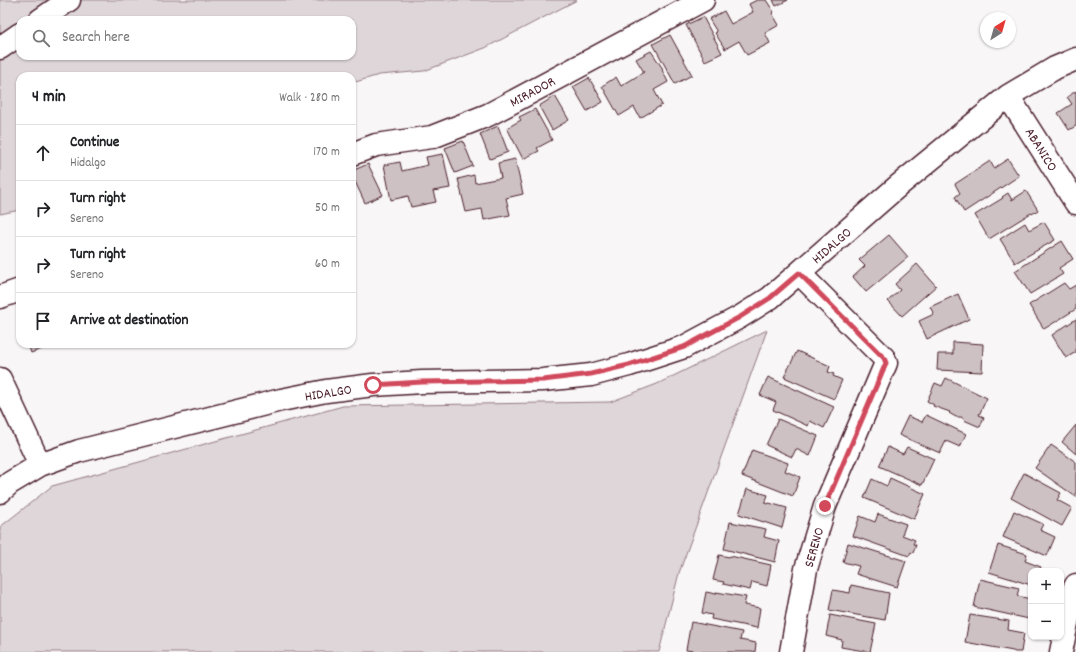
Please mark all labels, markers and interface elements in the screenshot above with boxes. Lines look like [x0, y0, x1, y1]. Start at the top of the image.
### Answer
north arrow [980, 12, 1016, 48]
search box [16, 16, 356, 60]
icon: search [30, 27, 52, 49]
text: Search here [62, 27, 130, 49]
street label: MIRADOR [507, 72, 559, 113]
text: 4 min [32, 86, 66, 110]
text: Walk · 280 m [279, 89, 340, 108]
street label: ABANICO [1019, 124, 1062, 176]
text: Continue [70, 132, 119, 154]
icon: ahead [32, 142, 54, 164]
text: 170 m [313, 143, 340, 162]
text: Hidalgo [70, 154, 106, 173]
text: Turn right [70, 188, 126, 210]
icon: right [32, 198, 54, 220]
text: 50 m [315, 199, 340, 218]
text: Sereno [70, 210, 104, 229]
street label: HIDALGO [808, 223, 857, 270]
text: Turn right [70, 244, 126, 266]
icon: right [32, 254, 54, 276]
text: 60 m [315, 255, 340, 274]
text: Sereno [70, 266, 104, 285]
icon: arrive [32, 310, 54, 332]
text: Arrive at destination [70, 310, 188, 332]
route start [364, 376, 382, 394]
street label: HIDALGO [303, 380, 353, 408]
route end [816, 497, 834, 515]
street label: SERENO [800, 525, 830, 570]
map controls [1028, 568, 1064, 640]
button: + [1028, 568, 1064, 604]
button: − [1028, 604, 1064, 640]

